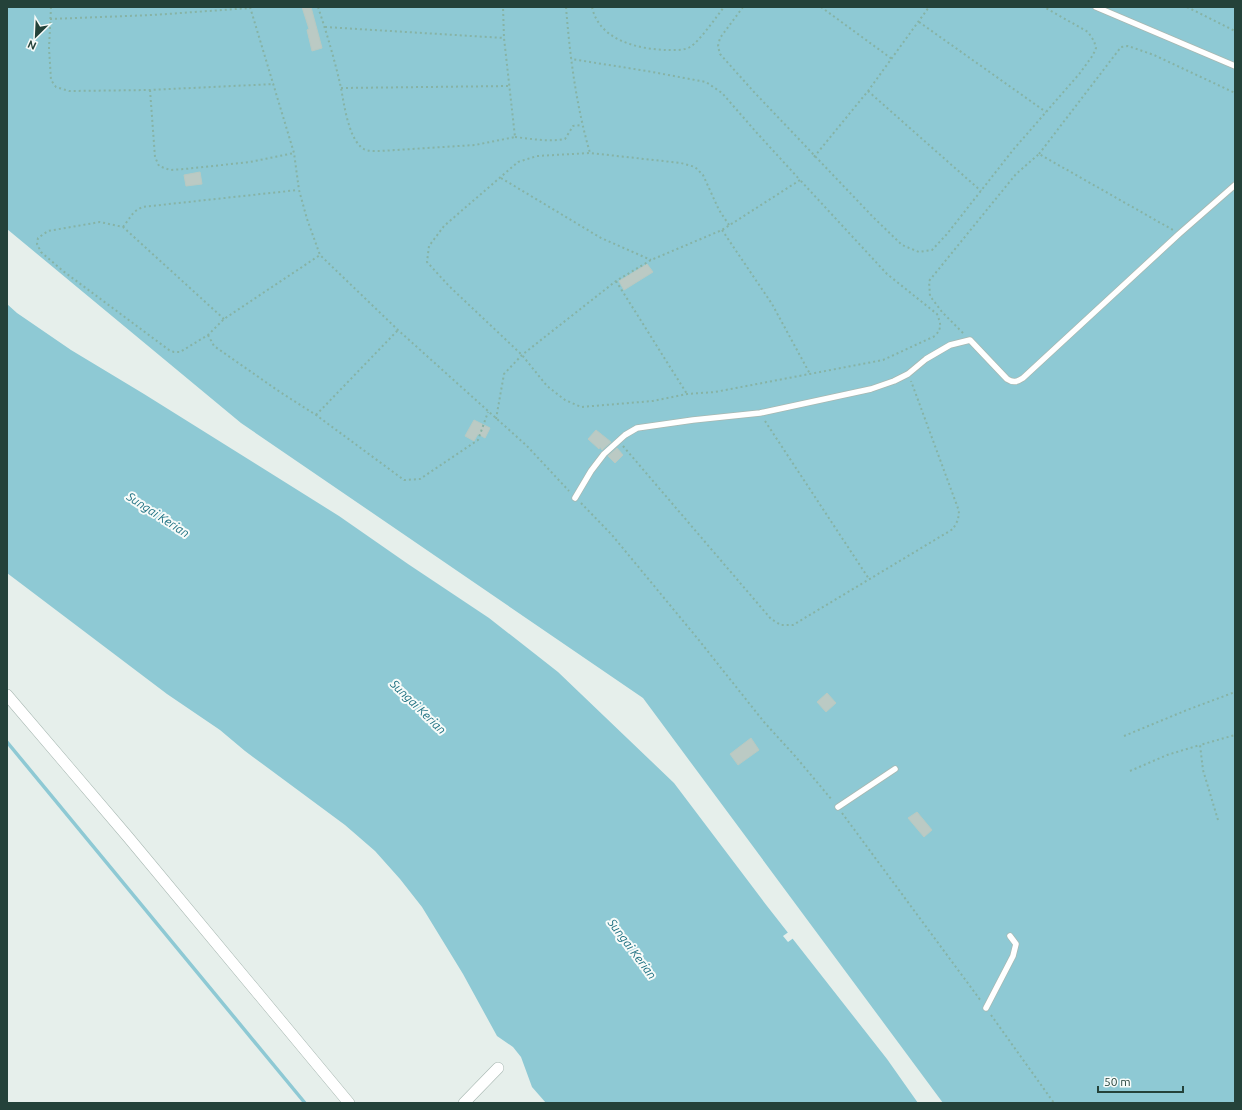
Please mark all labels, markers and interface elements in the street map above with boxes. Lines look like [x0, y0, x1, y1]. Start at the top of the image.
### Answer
north arrow [16, 16, 56, 56]
text: N [26, 38, 38, 52]
water label: Sungai Kerian [124, 489, 192, 540]
water label: Sungai Kerian [387, 676, 449, 736]
water label: Sungai Kerian [605, 915, 659, 981]
scale bar [1098, 1068, 1183, 1094]
text: 50 m [1104, 1075, 1131, 1088]

